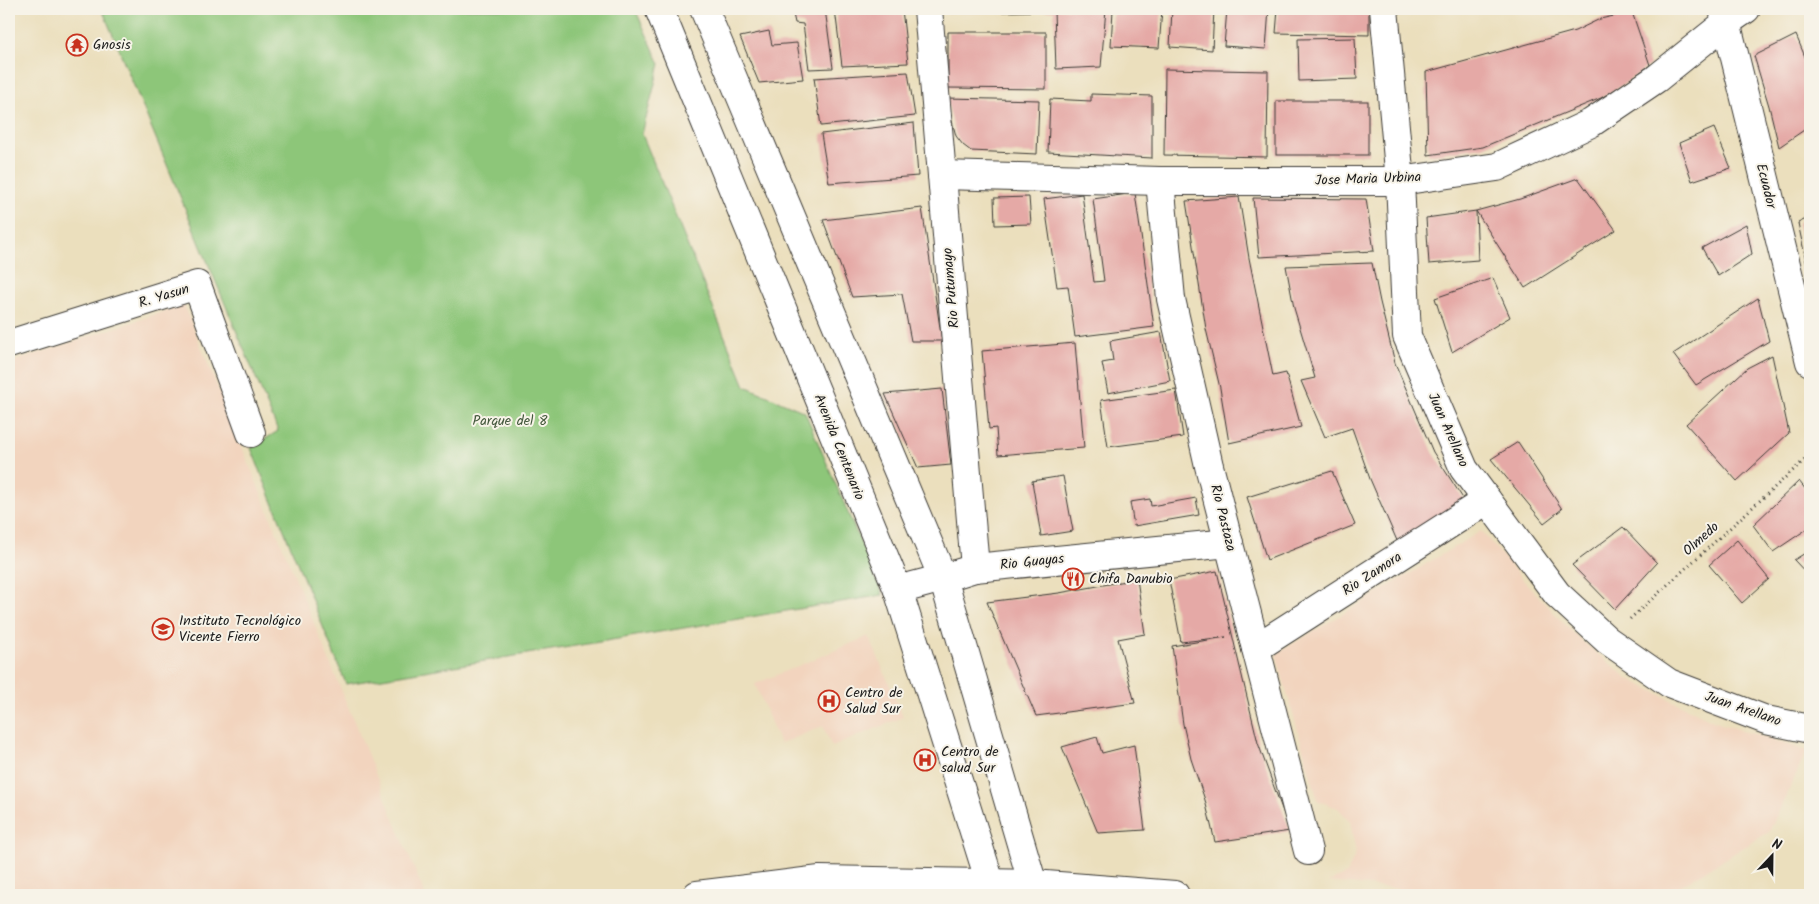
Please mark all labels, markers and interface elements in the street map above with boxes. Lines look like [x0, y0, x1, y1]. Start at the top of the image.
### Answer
temple icon: Gnosis [65, 33, 89, 57]
place label: Gnosis [93, 34, 131, 56]
street label: Ecuador [1750, 161, 1783, 212]
street label: Jose Maria Urbina [1315, 166, 1421, 192]
street label: Rio Putumayo [937, 247, 965, 329]
street label: R. Yasun [136, 278, 192, 314]
street label: Juan Arellano [1422, 389, 1474, 471]
street label: Avenida Centenario [808, 391, 870, 503]
park label: Parque del 8 [473, 410, 548, 432]
street label: Rio Pastaza [1204, 482, 1242, 554]
street label: Olmedo [1678, 517, 1724, 561]
street label: Rio Zamora [1338, 546, 1406, 602]
street label: Rio Guayas [999, 548, 1065, 576]
restaurant icon: Chifa Danubio [1061, 567, 1085, 591]
place label: Chifa Danubio [1089, 568, 1172, 590]
place label: Instituto Tecnológico Vicente Fierro [179, 610, 301, 648]
school or university icon: Instituto Tecnológico Vicente Fierro [151, 617, 175, 641]
place label: Centro de Salud Sur [845, 682, 903, 720]
street label: Juan Arellano [1702, 686, 1784, 732]
hospital icon: Centro de Salud Sur [817, 689, 841, 713]
place label: Centro de salud Sur [941, 741, 999, 779]
hospital icon: Centro de salud Sur [913, 748, 937, 772]
north arrow [1746, 832, 1796, 882]
text: N [1768, 833, 1785, 857]

